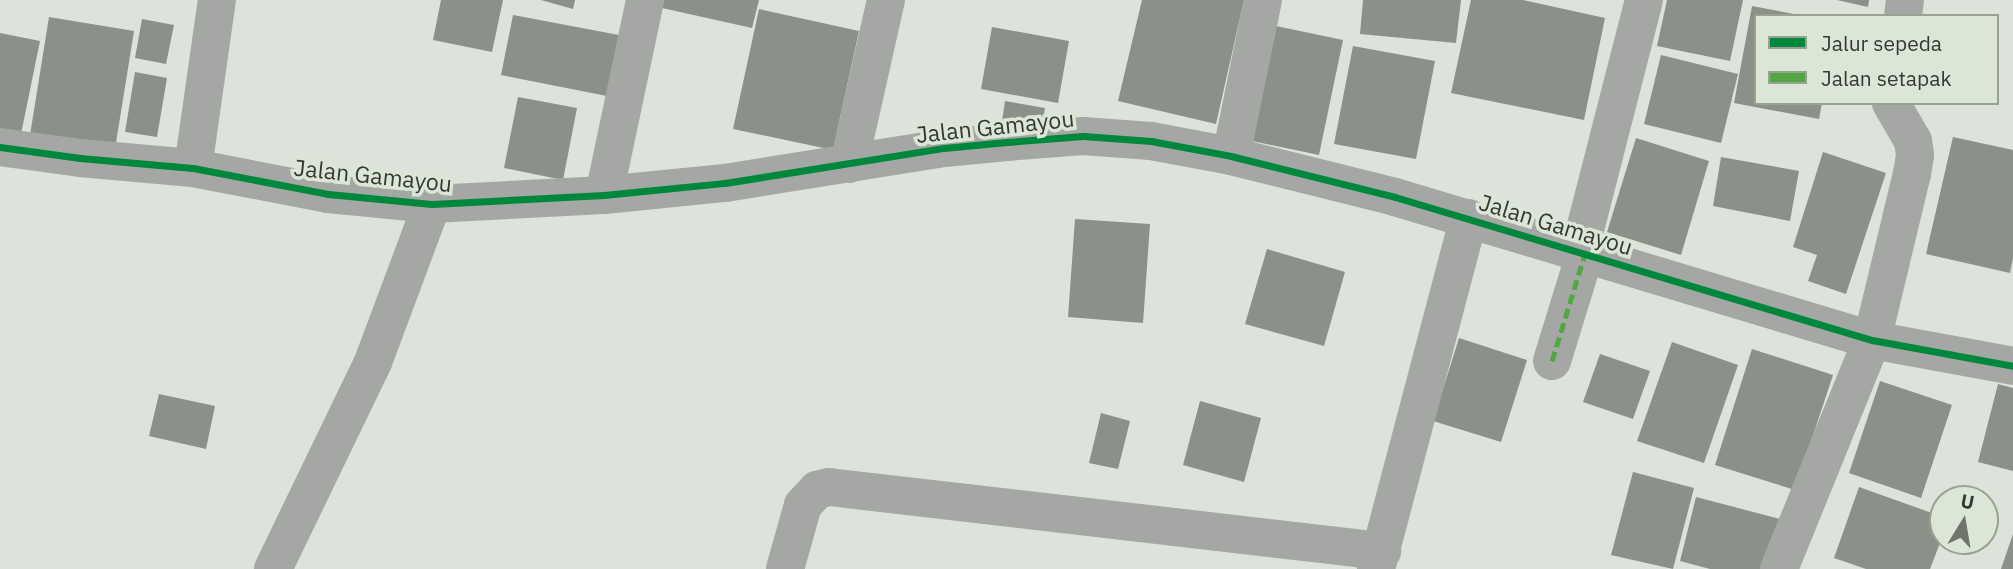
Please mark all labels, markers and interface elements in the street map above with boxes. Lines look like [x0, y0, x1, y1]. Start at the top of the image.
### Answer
legend [1754, 14, 1999, 105]
text: Jalur sepeda [1821, 29, 1942, 57]
text: Jalan setapak [1821, 64, 1952, 92]
street label: Jalan Gamayou [915, 104, 1075, 148]
street label: Jalan Gamayou [293, 153, 453, 197]
street label: Jalan Gamayou [1476, 188, 1636, 260]
north arrow [1929, 485, 1999, 555]
text: U [1959, 488, 1976, 514]

